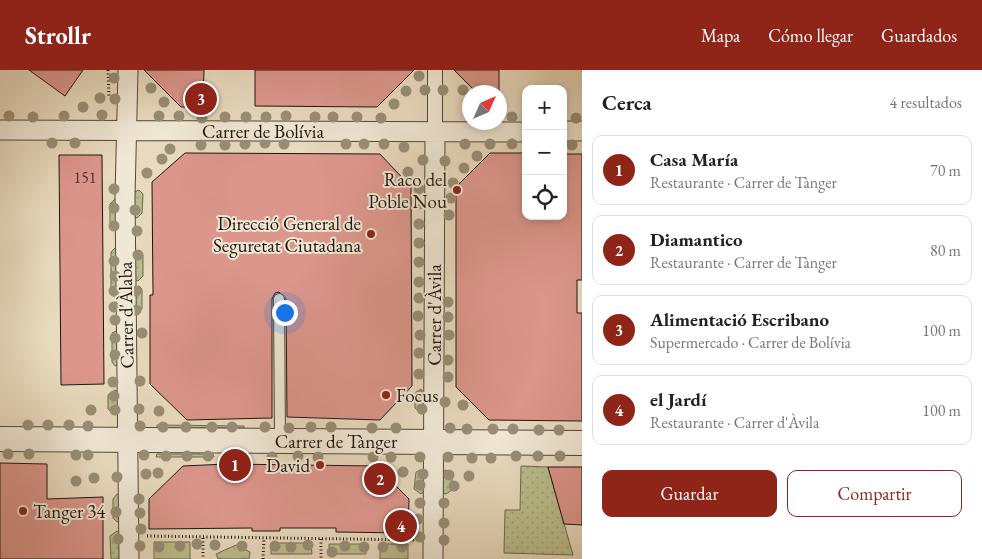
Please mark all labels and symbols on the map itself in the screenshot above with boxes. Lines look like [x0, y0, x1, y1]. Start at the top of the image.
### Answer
pin: 3 [185, 80, 217, 118]
north arrow [462, 85, 507, 130]
street label: Carrer de Bolívia [202, 119, 325, 144]
house number: 151 [73, 167, 97, 188]
place label: Raco del Poble Nou [368, 167, 447, 214]
marker: Raco del Poble Nou [451, 184, 463, 196]
place label: Direcció General de Seguretat Ciutadana [213, 211, 361, 258]
marker: Direcció General de Seguretat Ciutadana [365, 228, 377, 240]
street label: Carrer d'Àlaba [113, 261, 139, 369]
street label: Carrer d'Àvila [422, 264, 447, 366]
your location [272, 300, 298, 326]
place label: Focus [396, 383, 438, 408]
marker: Focus [380, 389, 392, 401]
street label: Carrer de Tànger [275, 429, 398, 454]
pin: 1 [219, 446, 251, 484]
place label: David [266, 453, 310, 478]
marker: David [314, 459, 326, 471]
pin: 2 [364, 460, 396, 498]
place label: Tanger 34 [33, 499, 106, 524]
marker: Tanger 34 [17, 505, 29, 517]
pin: 4 [385, 507, 417, 545]

